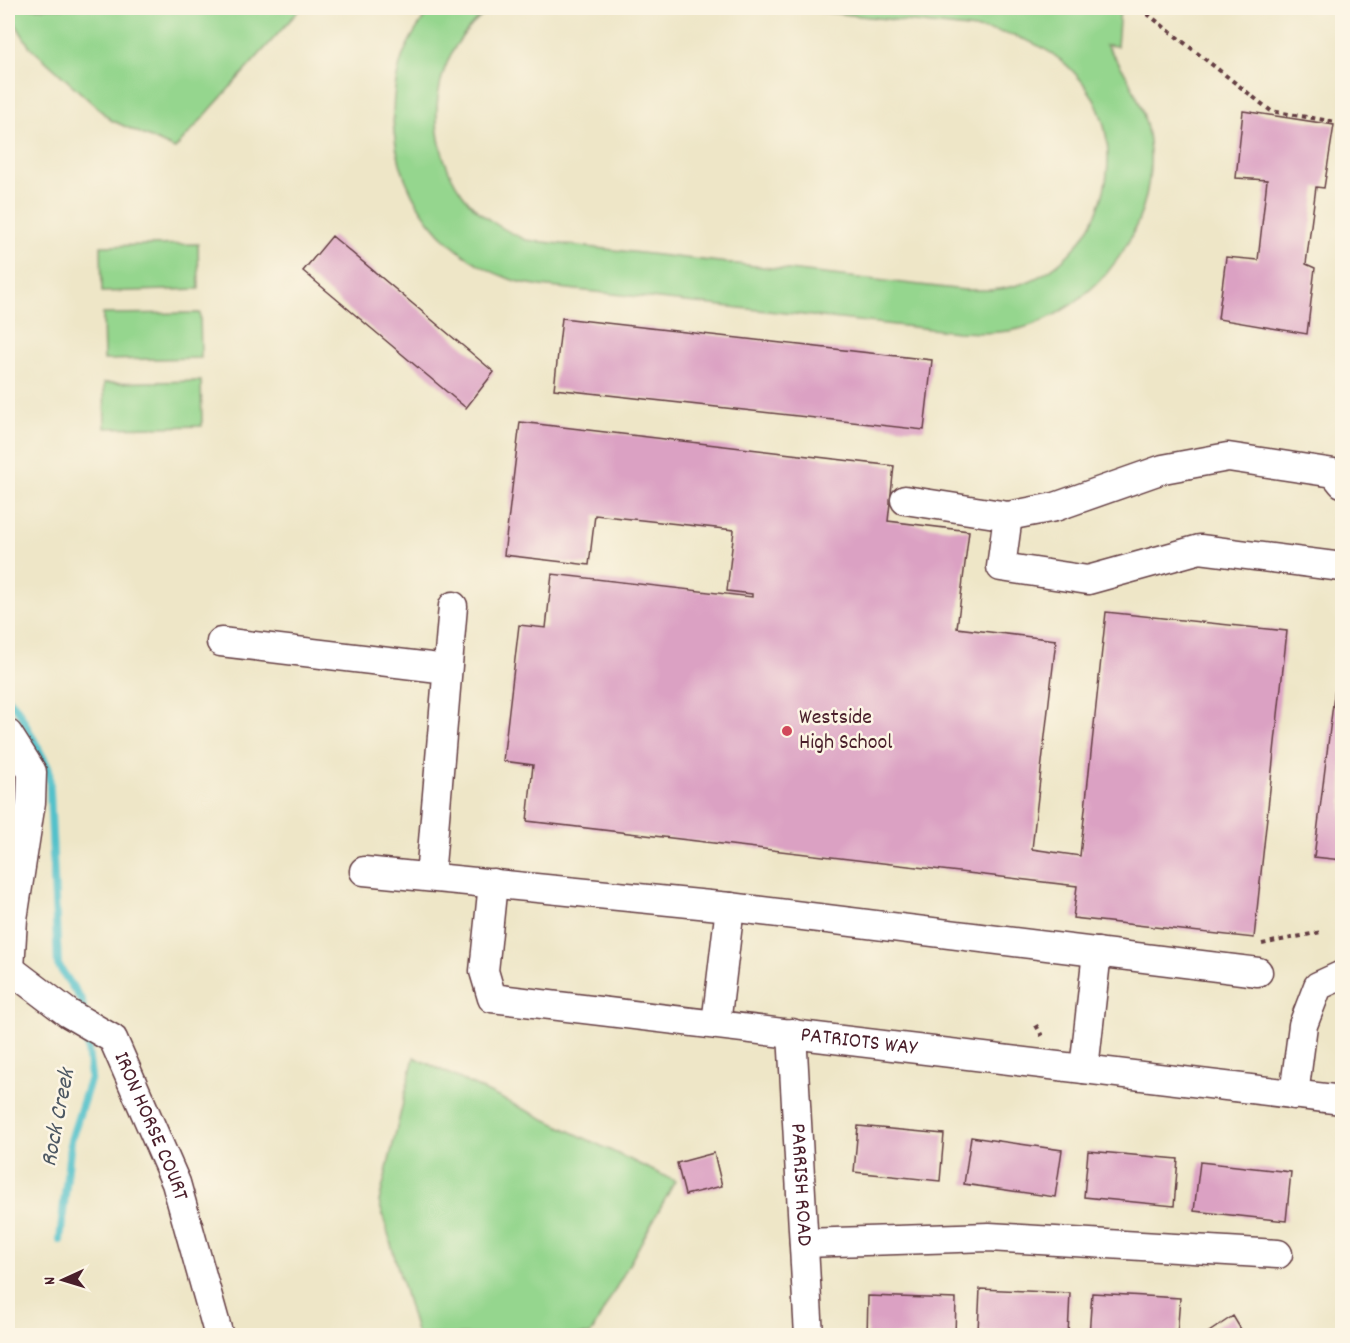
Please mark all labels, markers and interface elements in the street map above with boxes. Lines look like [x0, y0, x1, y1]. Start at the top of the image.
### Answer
place label: Westside High School [799, 703, 892, 759]
marker: Westside High School [780, 724, 794, 738]
street label: PATRIOTS WAY [799, 1020, 920, 1064]
street label: IRON HORSE COURT [105, 1047, 196, 1204]
water label: Rock Creek [33, 1064, 86, 1170]
street label: PARRISH ROAD [782, 1122, 819, 1247]
north arrow [33, 1250, 93, 1310]
text: N [39, 1276, 62, 1286]

